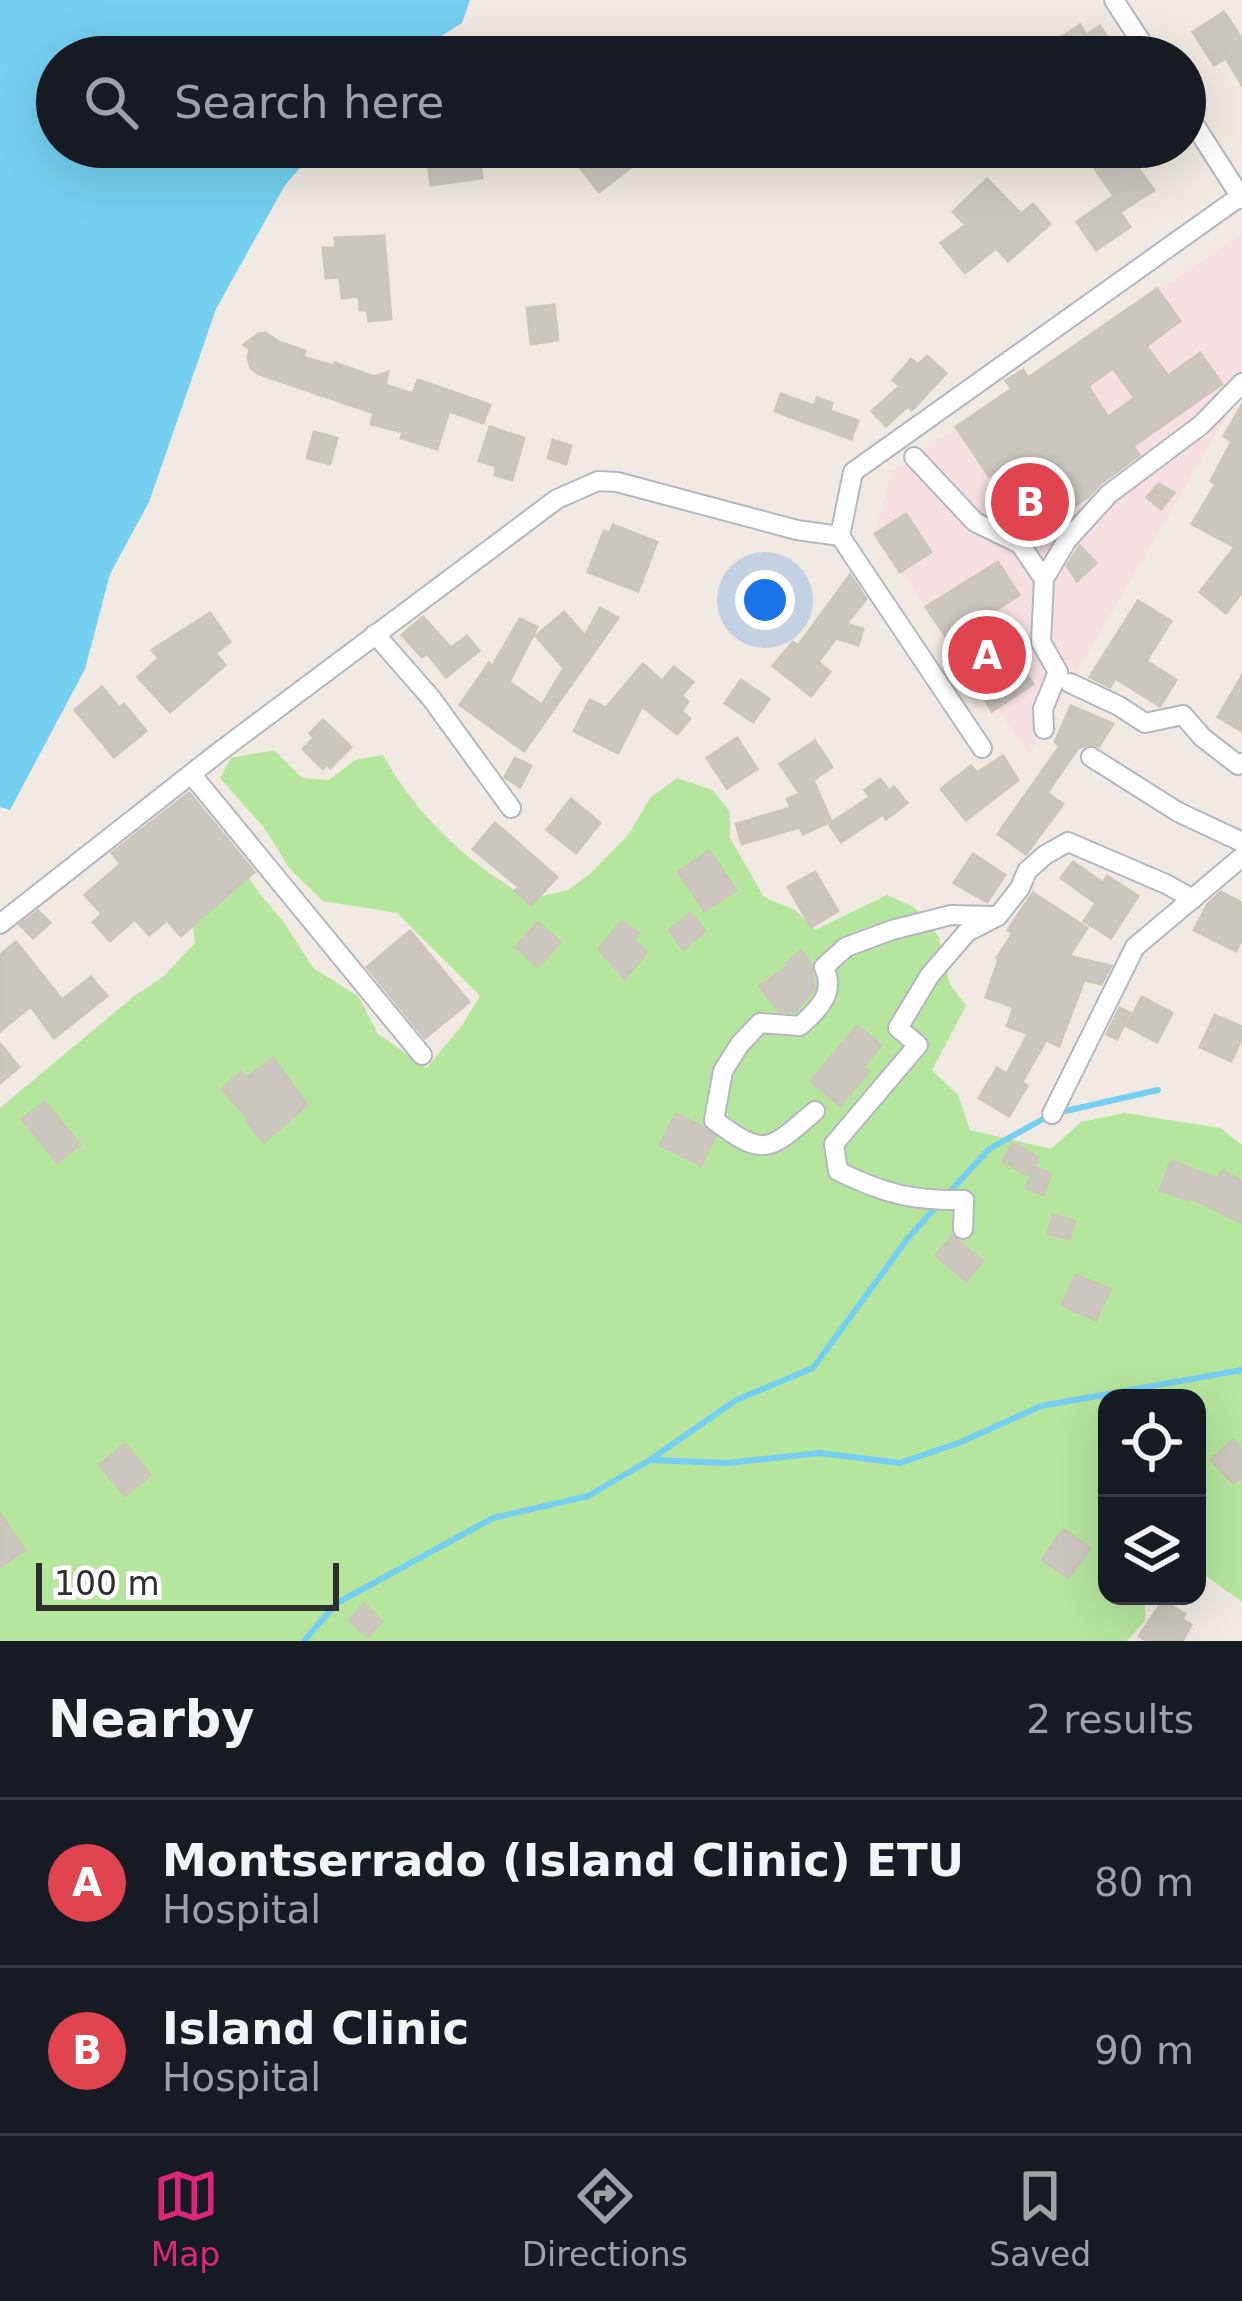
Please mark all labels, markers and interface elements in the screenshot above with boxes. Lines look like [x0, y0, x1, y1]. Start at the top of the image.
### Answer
search box [36, 36, 1206, 168]
icon: search [78, 69, 144, 135]
text: Search here [174, 76, 444, 129]
pin: B [991, 457, 1069, 547]
your location [735, 570, 795, 630]
pin: A [948, 610, 1026, 700]
map controls [1098, 1389, 1206, 1605]
button: locate [1098, 1389, 1206, 1497]
button: layers [1098, 1497, 1206, 1605]
scale bar [36, 1557, 339, 1610]
text: 100 m [54, 1564, 160, 1603]
text: Nearby [48, 1690, 255, 1749]
text: 2 results [1026, 1697, 1194, 1742]
text: Montserrado (Island Clinic) ETU [162, 1834, 964, 1887]
text: A [72, 1860, 102, 1905]
text: 80 m [1094, 1860, 1194, 1905]
text: Hospital [162, 1887, 321, 1932]
text: Island Clinic [162, 2002, 469, 2055]
text: B [72, 2028, 102, 2073]
text: 90 m [1094, 2028, 1194, 2073]
text: Hospital [162, 2055, 321, 2100]
tab: Map [151, 2163, 220, 2274]
tab: Directions [522, 2163, 688, 2274]
tab: Saved [989, 2163, 1091, 2274]

